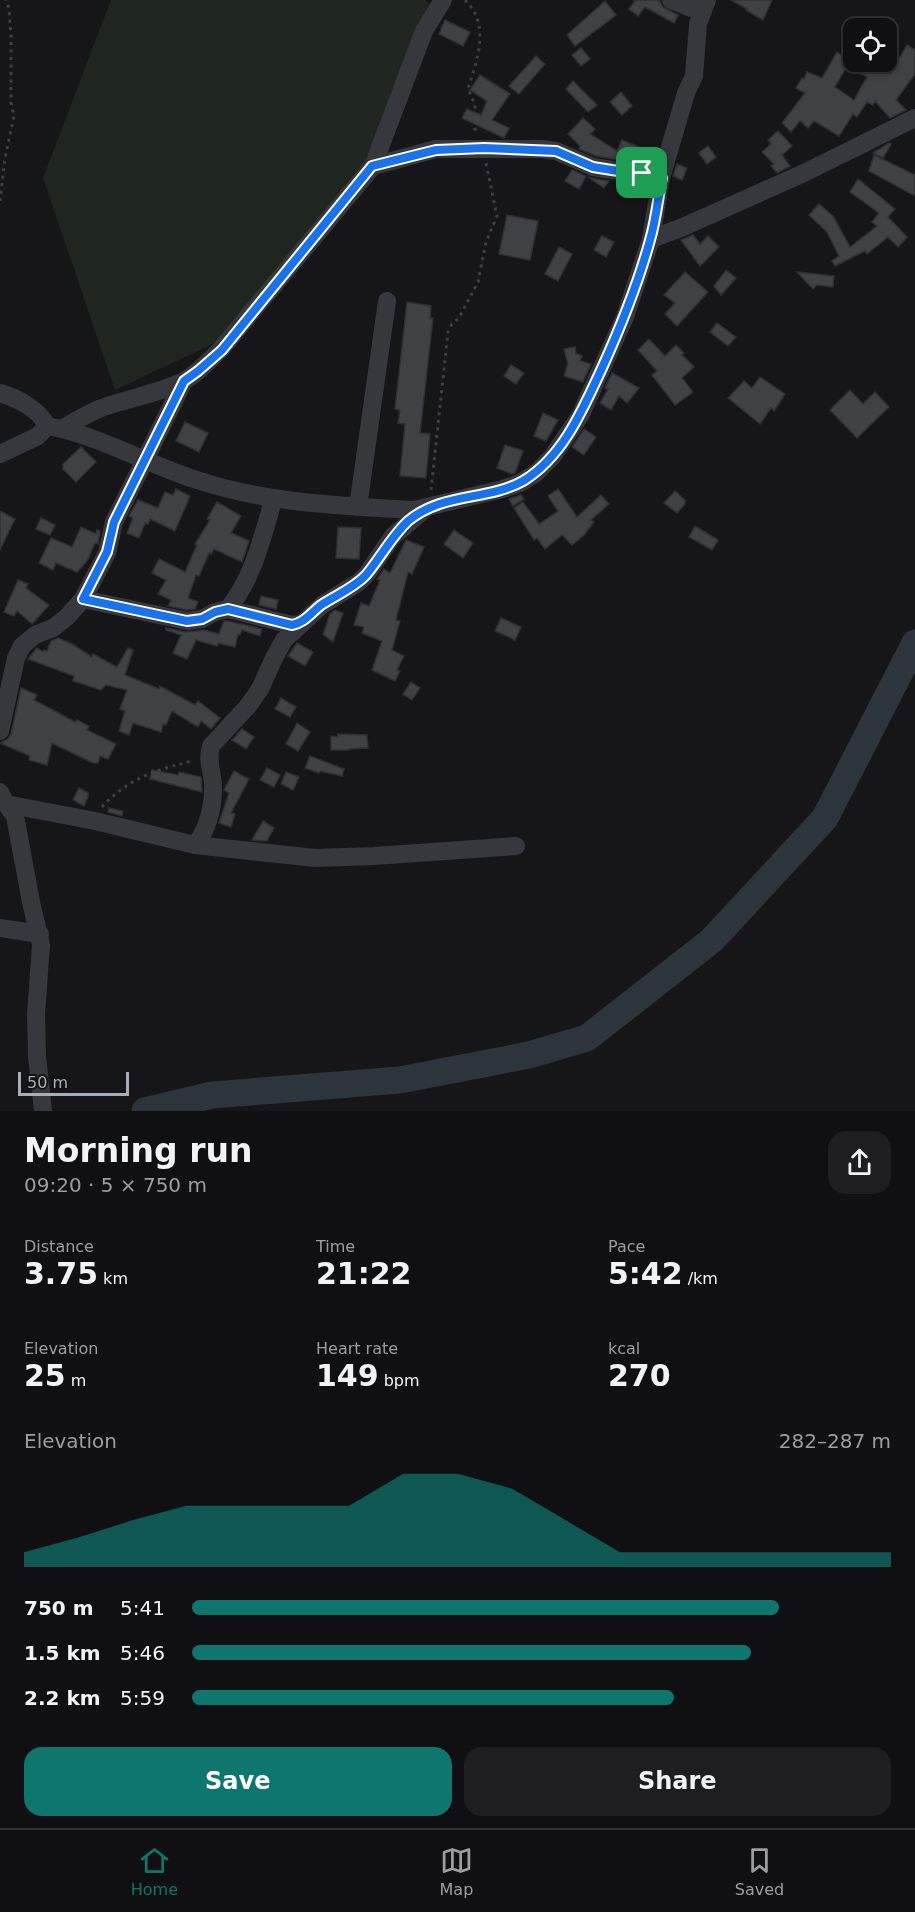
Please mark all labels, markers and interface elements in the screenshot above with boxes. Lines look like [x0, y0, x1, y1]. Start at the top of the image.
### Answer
map controls [843, 18, 897, 72]
button: locate [843, 18, 897, 72]
pin [616, 147, 667, 198]
icon: arrive [625, 156, 658, 189]
scale bar [18, 1069, 129, 1096]
text: 50 m [27, 1073, 68, 1092]
text: Morning run [24, 1131, 252, 1170]
button: share [828, 1131, 891, 1194]
text: 09:20 · 5 × 750 m [24, 1173, 207, 1197]
text: Distance [24, 1237, 94, 1256]
text: Time [316, 1237, 355, 1256]
text: Pace [608, 1237, 645, 1256]
text: 3.75 [24, 1256, 98, 1291]
text: 21:22 [316, 1256, 412, 1291]
text: 5:42 [608, 1256, 683, 1291]
text: km [98, 1269, 128, 1288]
text: /km [683, 1269, 718, 1288]
text: Elevation [24, 1339, 98, 1358]
text: Heart rate [316, 1339, 398, 1358]
text: kcal [608, 1339, 640, 1358]
text: 25 [24, 1358, 66, 1393]
text: 149 [316, 1358, 379, 1393]
text: 270 [608, 1358, 671, 1393]
text: m [66, 1371, 86, 1390]
text: bpm [379, 1371, 420, 1390]
text: Elevation [24, 1429, 117, 1453]
text: 282–287 m [779, 1429, 891, 1453]
text: 750 m [24, 1596, 94, 1620]
text: 5:41 [120, 1596, 165, 1620]
text: 1.5 km [24, 1641, 101, 1665]
text: 5:46 [120, 1641, 165, 1665]
text: 2.2 km [24, 1686, 101, 1710]
text: 5:59 [120, 1686, 165, 1710]
button: Save [24, 1747, 452, 1816]
button: Share [464, 1747, 891, 1816]
tab: Home [131, 1844, 178, 1899]
tab: Map [440, 1844, 473, 1899]
tab: Saved [735, 1844, 784, 1899]

